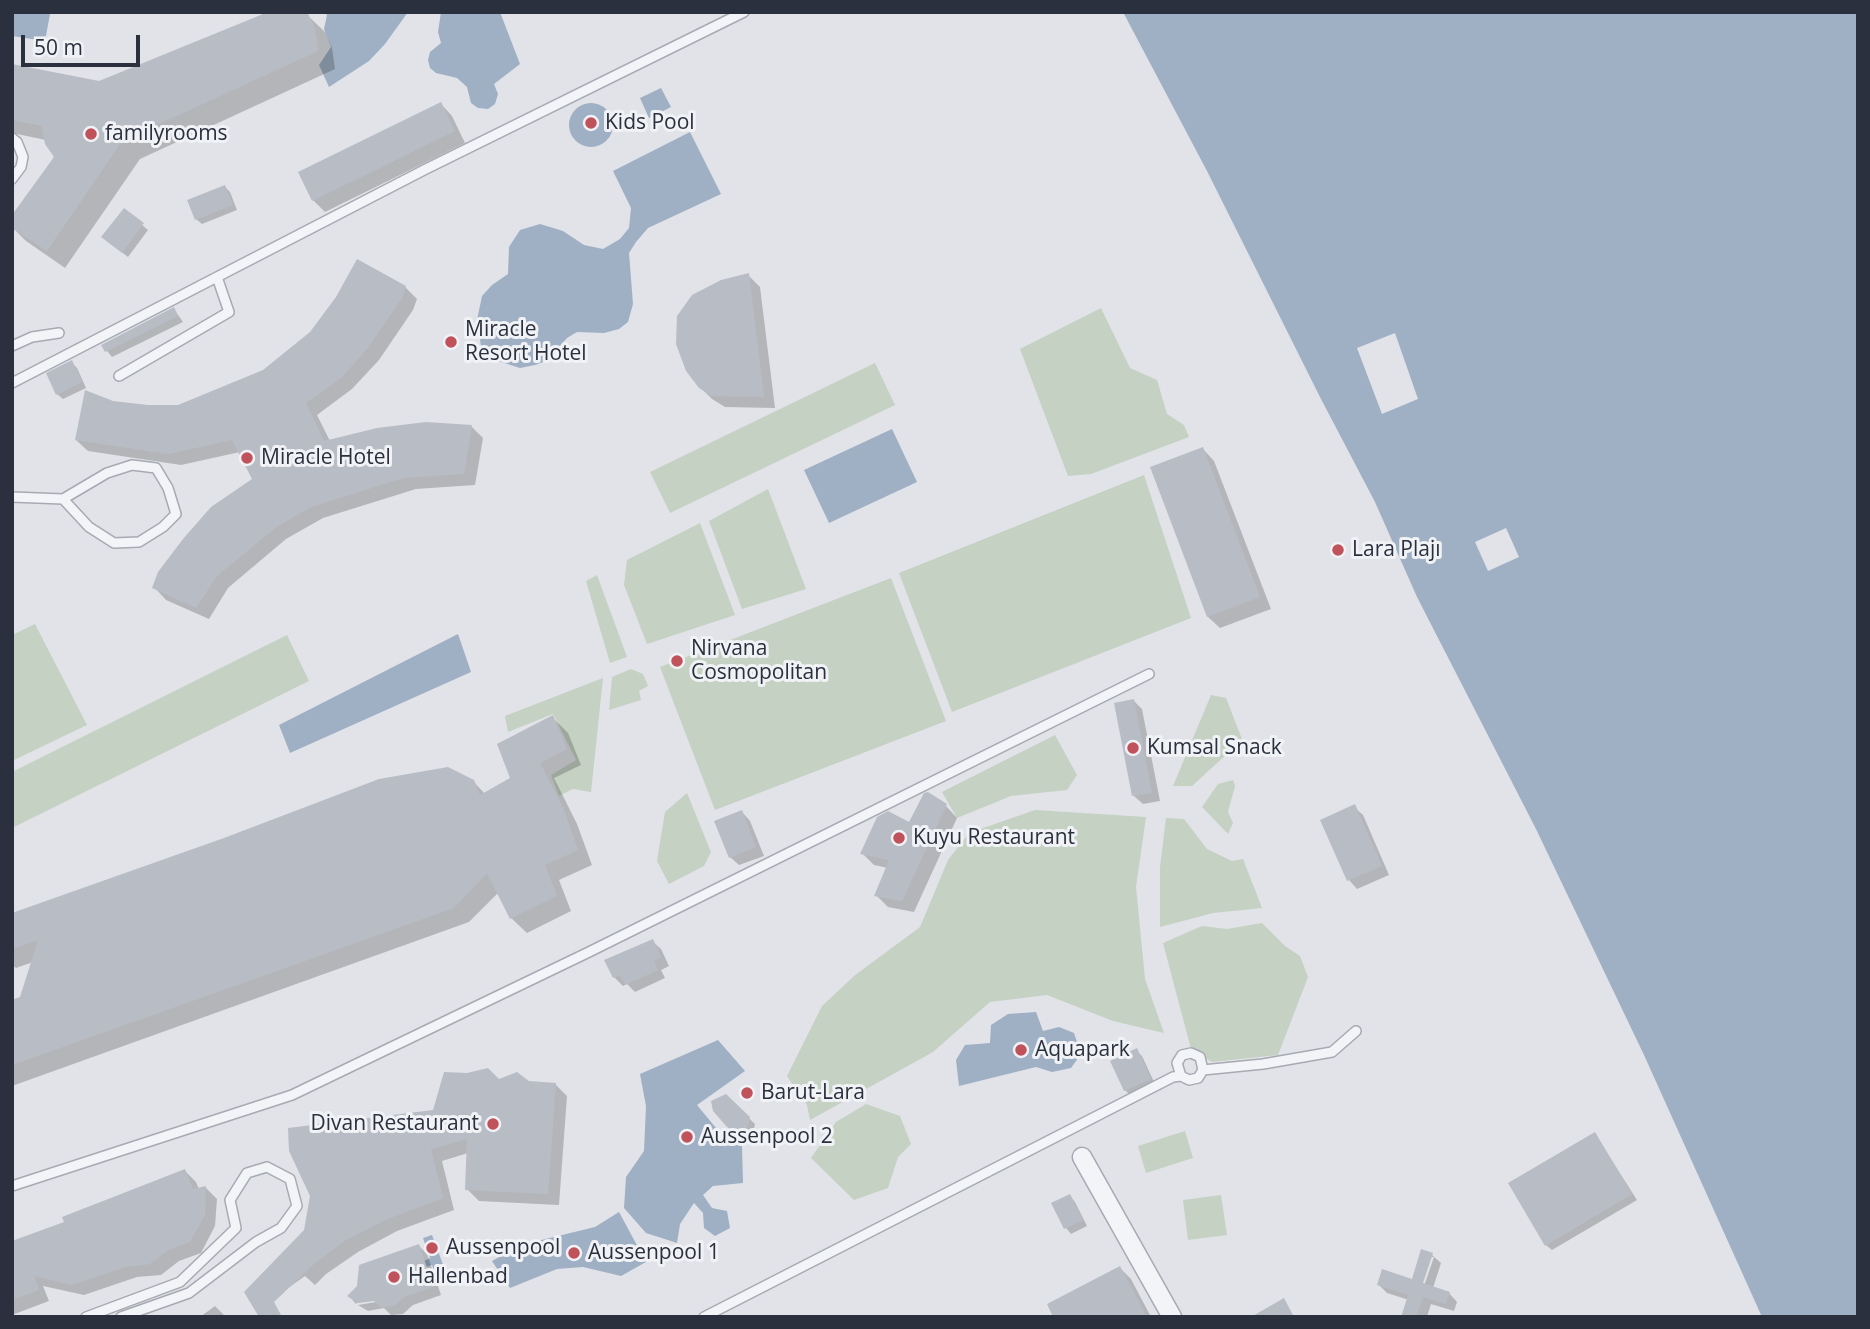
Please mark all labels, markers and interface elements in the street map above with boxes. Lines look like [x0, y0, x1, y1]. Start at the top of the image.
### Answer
scale bar [24, 21, 144, 65]
text: 50 m [34, 33, 83, 61]
place label: Kids Pool [605, 110, 695, 136]
marker: Kids Pool [583, 115, 599, 131]
place label: familyrooms [105, 121, 228, 147]
marker: familyrooms [83, 126, 99, 142]
place label: Miracle Resort Hotel [465, 317, 587, 367]
marker: Miracle Resort Hotel [443, 334, 459, 350]
place label: Miracle Hotel [261, 445, 391, 471]
marker: Miracle Hotel [239, 450, 255, 466]
place label: Lara Plajı [1352, 537, 1441, 563]
marker: Lara Plajı [1330, 542, 1346, 558]
place label: Nirvana Cosmopolitan [691, 636, 827, 686]
marker: Nirvana Cosmopolitan [669, 653, 685, 669]
place label: Kumsal Snack [1147, 735, 1282, 761]
marker: Kumsal Snack [1125, 740, 1141, 756]
place label: Kuyu Restaurant [913, 825, 1075, 851]
marker: Kuyu Restaurant [891, 830, 907, 846]
place label: Aquapark [1035, 1037, 1130, 1063]
marker: Aquapark [1013, 1042, 1029, 1058]
place label: Barut-Lara [761, 1080, 865, 1106]
marker: Barut-Lara [739, 1085, 755, 1101]
place label: Divan Restaurant [311, 1111, 479, 1137]
marker: Divan Restaurant [485, 1116, 501, 1132]
place label: Aussenpool 2 [701, 1124, 833, 1150]
marker: Aussenpool 2 [679, 1129, 695, 1145]
place label: Aussenpool [446, 1235, 560, 1261]
marker: Aussenpool [424, 1240, 440, 1256]
place label: Aussenpool 1 [588, 1240, 720, 1266]
marker: Aussenpool 1 [566, 1245, 582, 1261]
place label: Hallenbad [408, 1264, 508, 1290]
marker: Hallenbad [386, 1269, 402, 1285]

